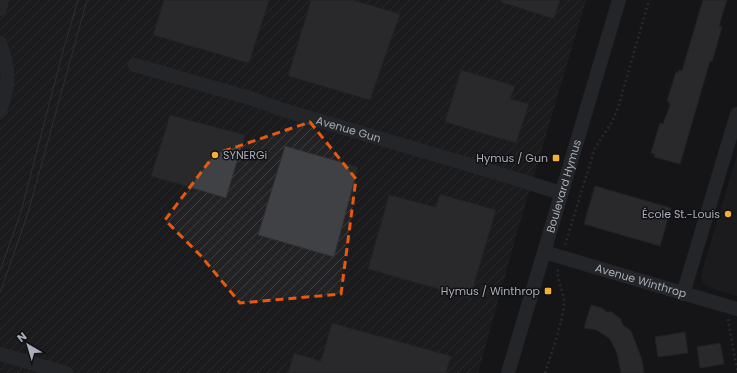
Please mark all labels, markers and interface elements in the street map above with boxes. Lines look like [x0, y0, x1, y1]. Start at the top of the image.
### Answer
street label: Avenue Gun [314, 112, 383, 146]
street label: Boulevard Hymus [542, 137, 585, 235]
place label: SYNERGi [223, 147, 268, 163]
marker: SYNERGi [210, 150, 220, 160]
place label: Hymus / Gun [476, 150, 548, 166]
marker: Hymus / Gun [551, 153, 561, 163]
place label: École St.-Louis [642, 206, 720, 222]
marker: École St.-Louis [723, 209, 733, 219]
street label: Avenue Winthrop [593, 260, 688, 302]
place label: Hymus / Winthrop [441, 283, 540, 299]
marker: Hymus / Winthrop [543, 286, 553, 296]
north arrow [8, 325, 48, 365]
text: N [14, 328, 30, 346]

